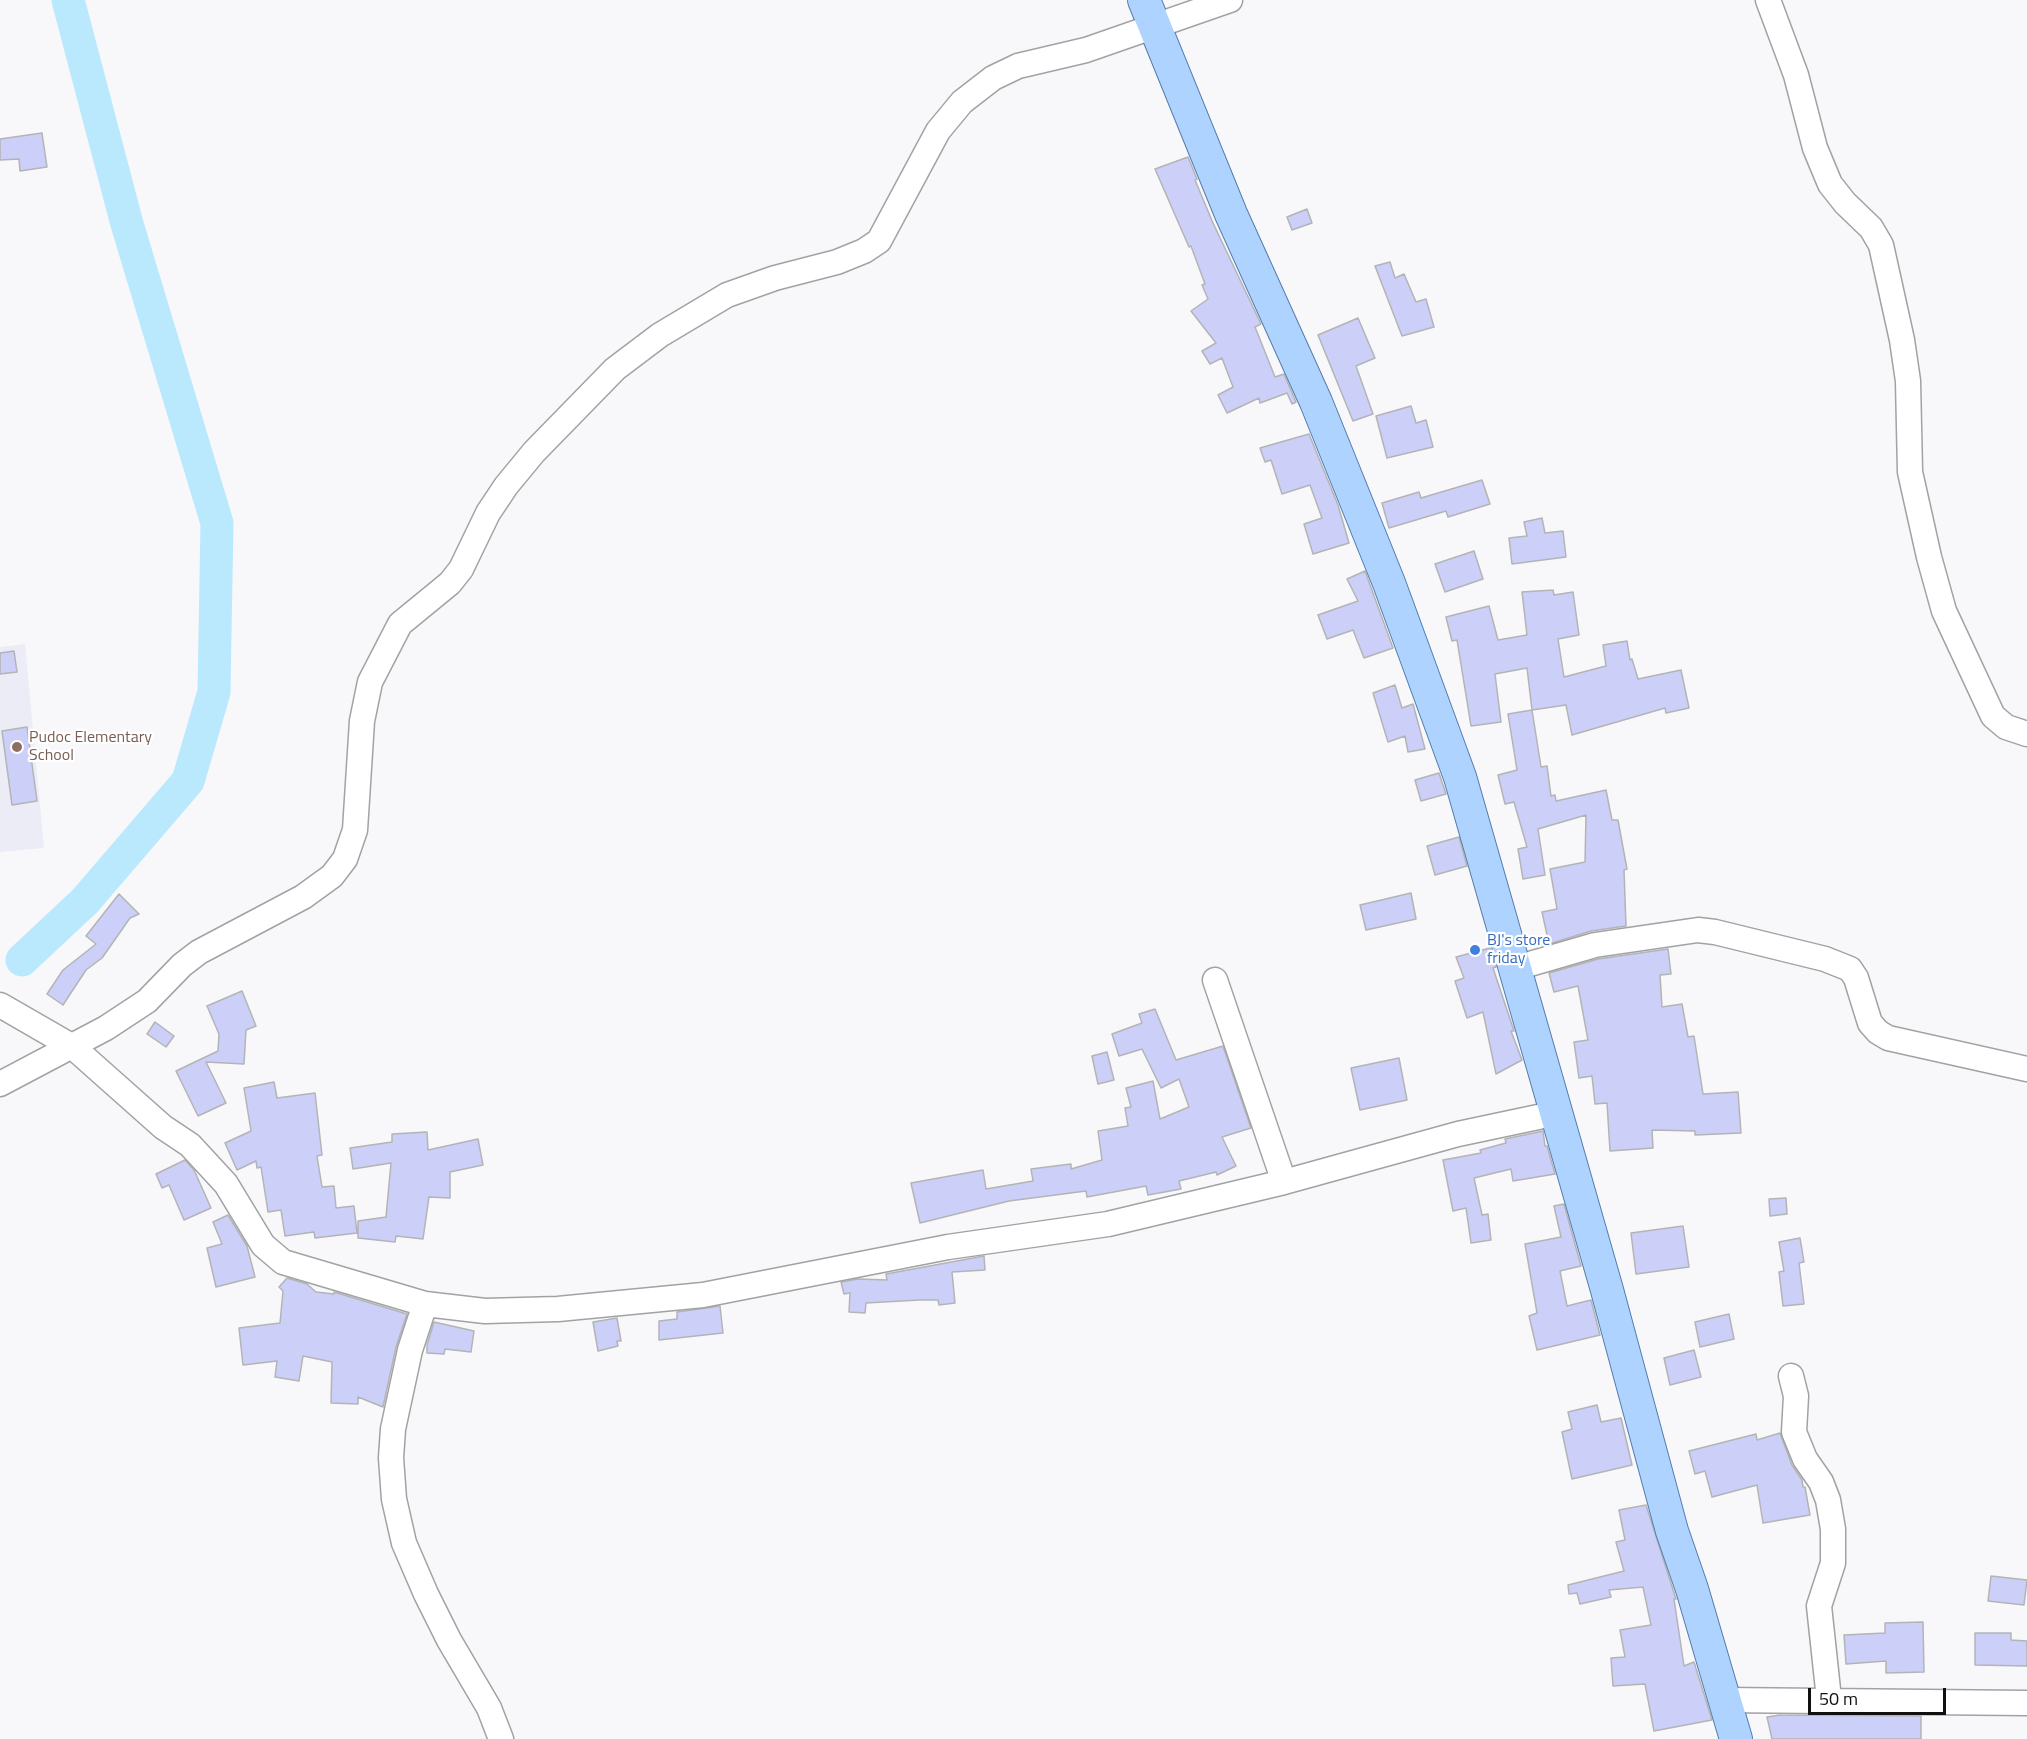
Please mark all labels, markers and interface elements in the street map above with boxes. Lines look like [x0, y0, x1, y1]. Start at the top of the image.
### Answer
place label: Pudoc Elementary School [29, 728, 152, 766]
marker: Pudoc Elementary School [10, 740, 24, 754]
place label: BJ's store friday [1487, 931, 1550, 969]
marker: BJ's store friday [1468, 943, 1482, 957]
scale bar [1811, 1676, 1949, 1714]
text: 50 m [1819, 1685, 1858, 1712]

